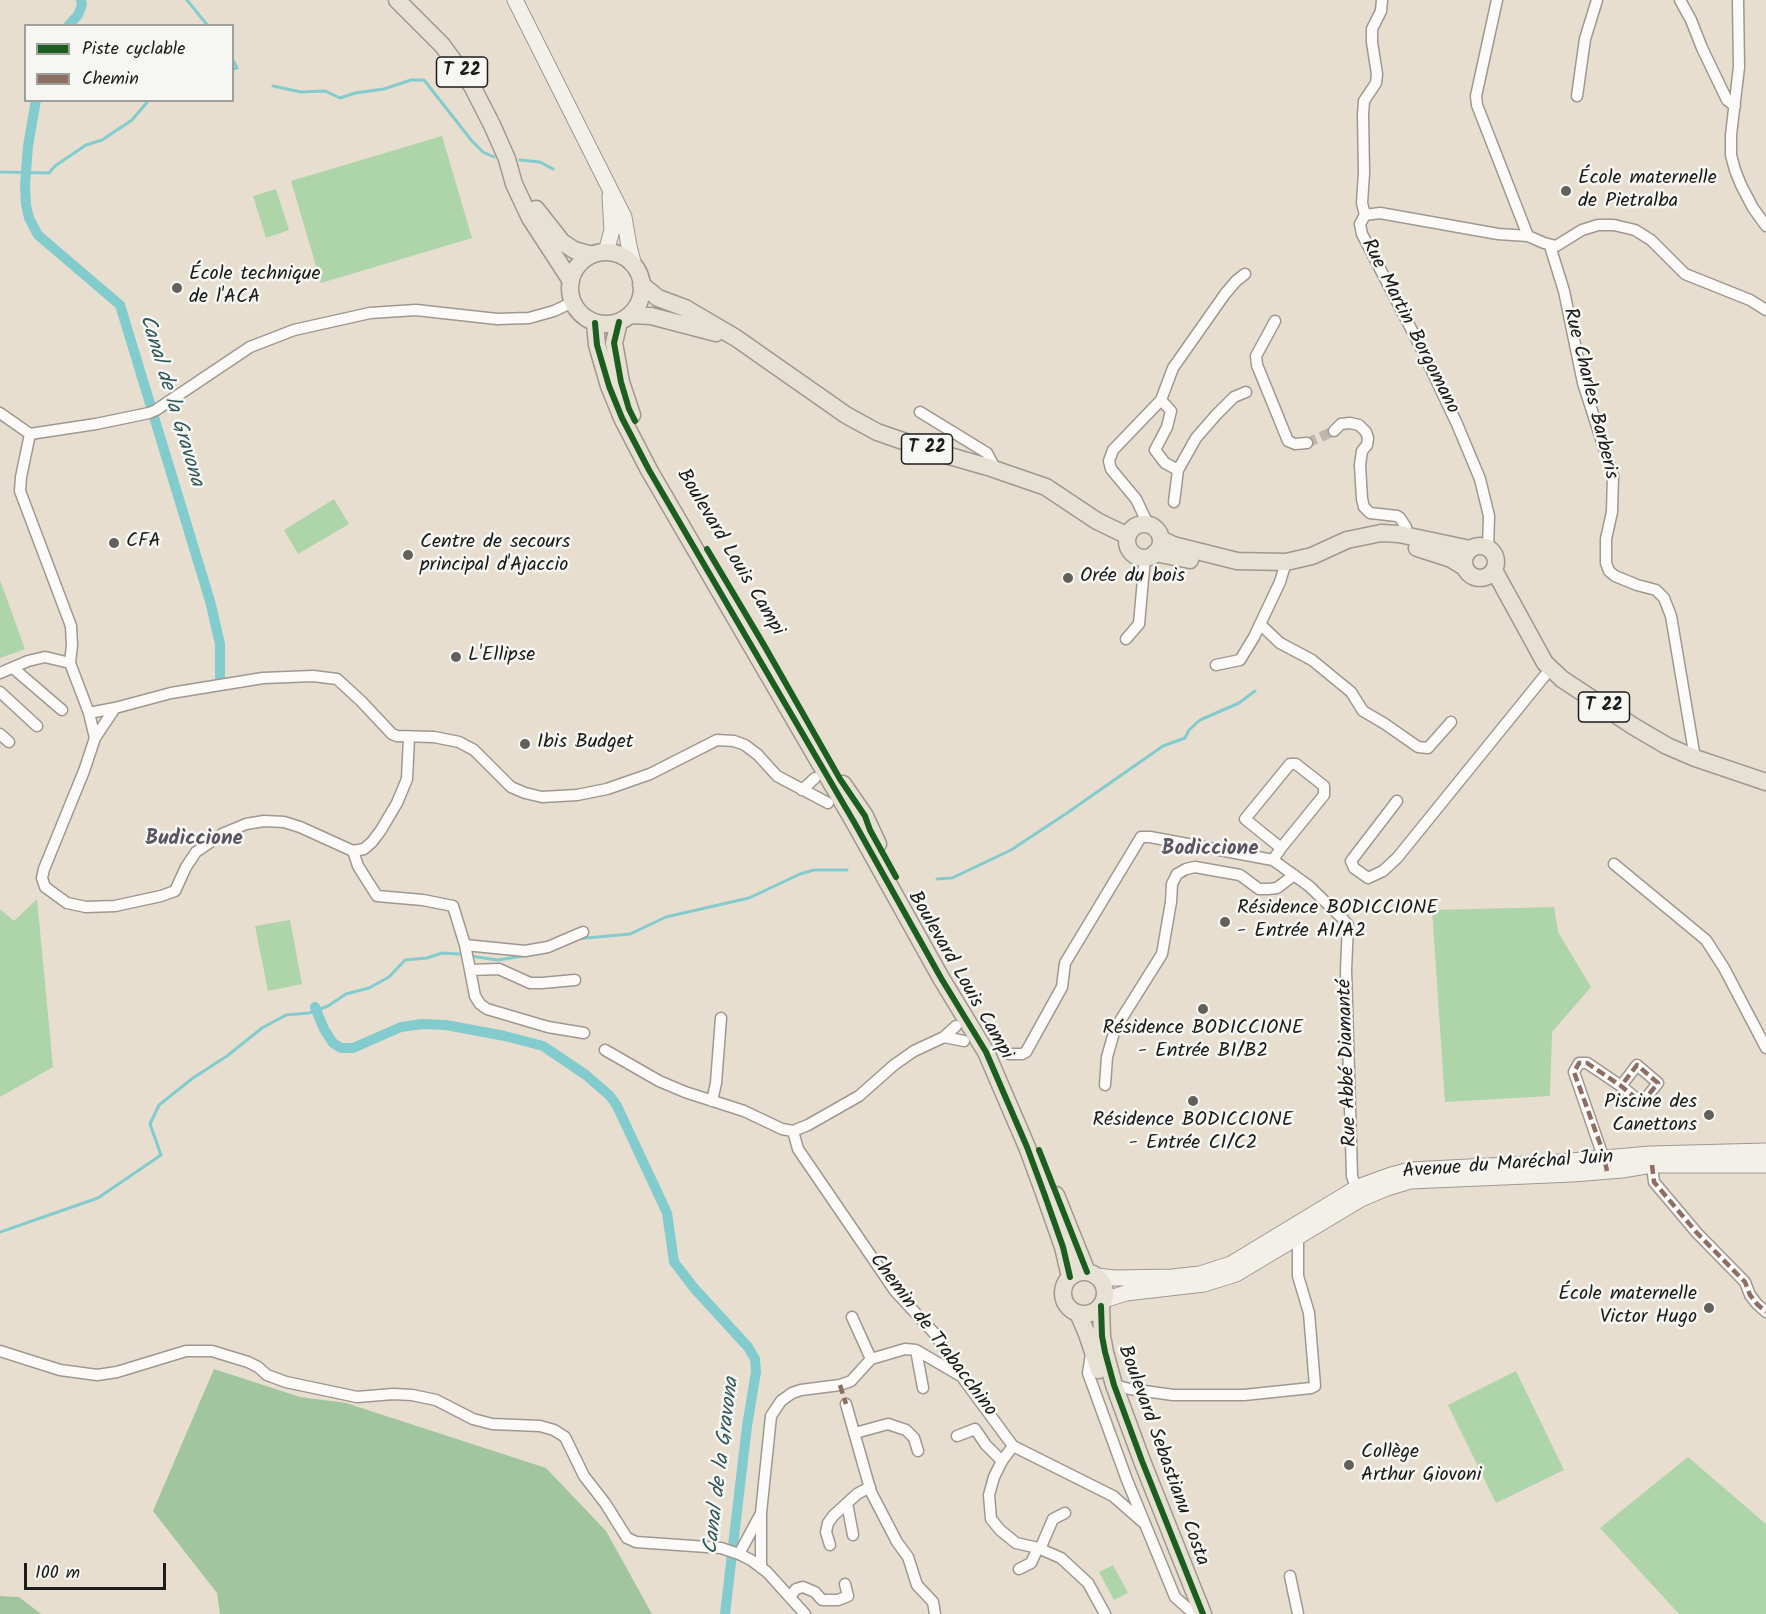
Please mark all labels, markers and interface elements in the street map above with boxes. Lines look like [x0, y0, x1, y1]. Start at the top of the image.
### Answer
legend [24, 24, 234, 102]
text: Piste cyclable [82, 35, 185, 64]
road number: T 22 [436, 57, 488, 87]
text: Chemin [82, 65, 139, 94]
place label: École maternelle de Pietralba [1578, 168, 1717, 215]
marker: École maternelle de Pietralba [1559, 184, 1573, 198]
street label: Rue Martin Borgomano [1354, 235, 1464, 419]
place label: École technique de l'ACA [189, 264, 320, 311]
marker: École technique de l'ACA [170, 281, 184, 295]
street label: Rue Charles Barberis [1556, 306, 1622, 482]
water label: Canal de la Gravona [132, 312, 208, 490]
road number: T 22 [902, 434, 952, 464]
street label: Boulevard Louis Campi [670, 465, 788, 641]
place label: CFA [126, 531, 161, 555]
place label: Centre de secours principal d'Ajaccio [420, 532, 570, 579]
marker: CFA [107, 536, 121, 550]
marker: Centre de secours principal d'Ajaccio [401, 548, 415, 562]
place label: Orée du bois [1080, 566, 1185, 590]
marker: Orée du bois [1061, 571, 1075, 585]
place label: L'Ellipse [468, 645, 535, 669]
marker: L'Ellipse [449, 650, 463, 664]
road number: T 22 [1578, 692, 1630, 722]
place label: Ibis Budget [537, 732, 634, 756]
marker: Ibis Budget [518, 737, 532, 751]
district label: Budiccione [145, 827, 243, 853]
district label: Bodiccione [1162, 837, 1258, 863]
street label: Boulevard Louis Campi [901, 888, 1017, 1064]
place label: Résidence BODICCIONE - Entrée A1/A2 [1237, 898, 1438, 945]
marker: Résidence BODICCIONE - Entrée A1/A2 [1218, 915, 1232, 929]
street label: Rue Abbé Diamanté [1334, 979, 1364, 1147]
marker: Résidence BODICCIONE - Entrée B1/B2 [1196, 1002, 1210, 1016]
place label: Résidence BODICCIONE - Entrée B1/B2 [1102, 1018, 1304, 1065]
place label: Piscine des Canettons [1604, 1092, 1697, 1139]
marker: Résidence BODICCIONE - Entrée C1/C2 [1186, 1094, 1200, 1108]
marker: Piscine des Canettons [1702, 1108, 1716, 1122]
place label: Résidence BODICCIONE - Entrée C1/C2 [1092, 1110, 1294, 1157]
street label: Avenue du Maréchal Juin [1402, 1147, 1614, 1185]
street label: Chemin de Trabacchino [863, 1250, 1001, 1422]
place label: École maternelle Victor Hugo [1558, 1284, 1697, 1331]
marker: École maternelle Victor Hugo [1702, 1301, 1716, 1315]
street label: Boulevard Sebastianu Costa [1111, 1343, 1213, 1569]
water label: Canal de la Gravona [700, 1376, 746, 1556]
place label: Collège Arthur Giovoni [1361, 1442, 1481, 1489]
marker: Collège Arthur Giovoni [1342, 1458, 1356, 1472]
scale bar [27, 1551, 170, 1589]
text: 100 m [35, 1559, 80, 1588]

